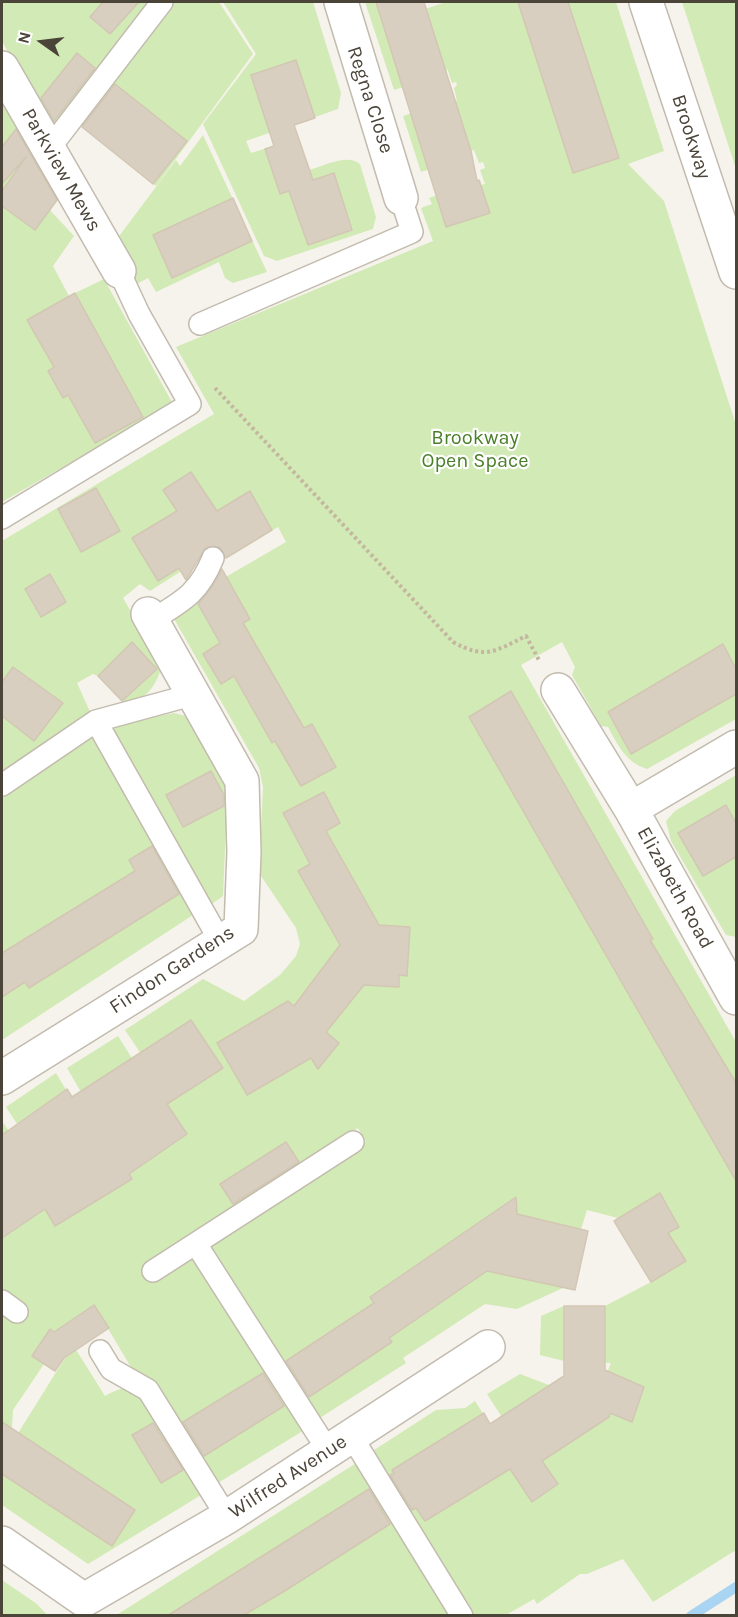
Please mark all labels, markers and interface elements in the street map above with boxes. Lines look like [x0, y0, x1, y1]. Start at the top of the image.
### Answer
north arrow [12, 12, 72, 72]
text: N [13, 30, 35, 45]
street label: Regna Close [341, 43, 399, 157]
street label: Brookway [666, 92, 716, 182]
street label: Parkview Mews [16, 104, 106, 236]
park label: Brookway Open Space [421, 426, 529, 473]
street label: Elizabeth Road [632, 823, 718, 953]
street label: Findon Gardens [105, 921, 239, 1019]
street label: Wilfred Avenue [224, 1430, 352, 1524]

